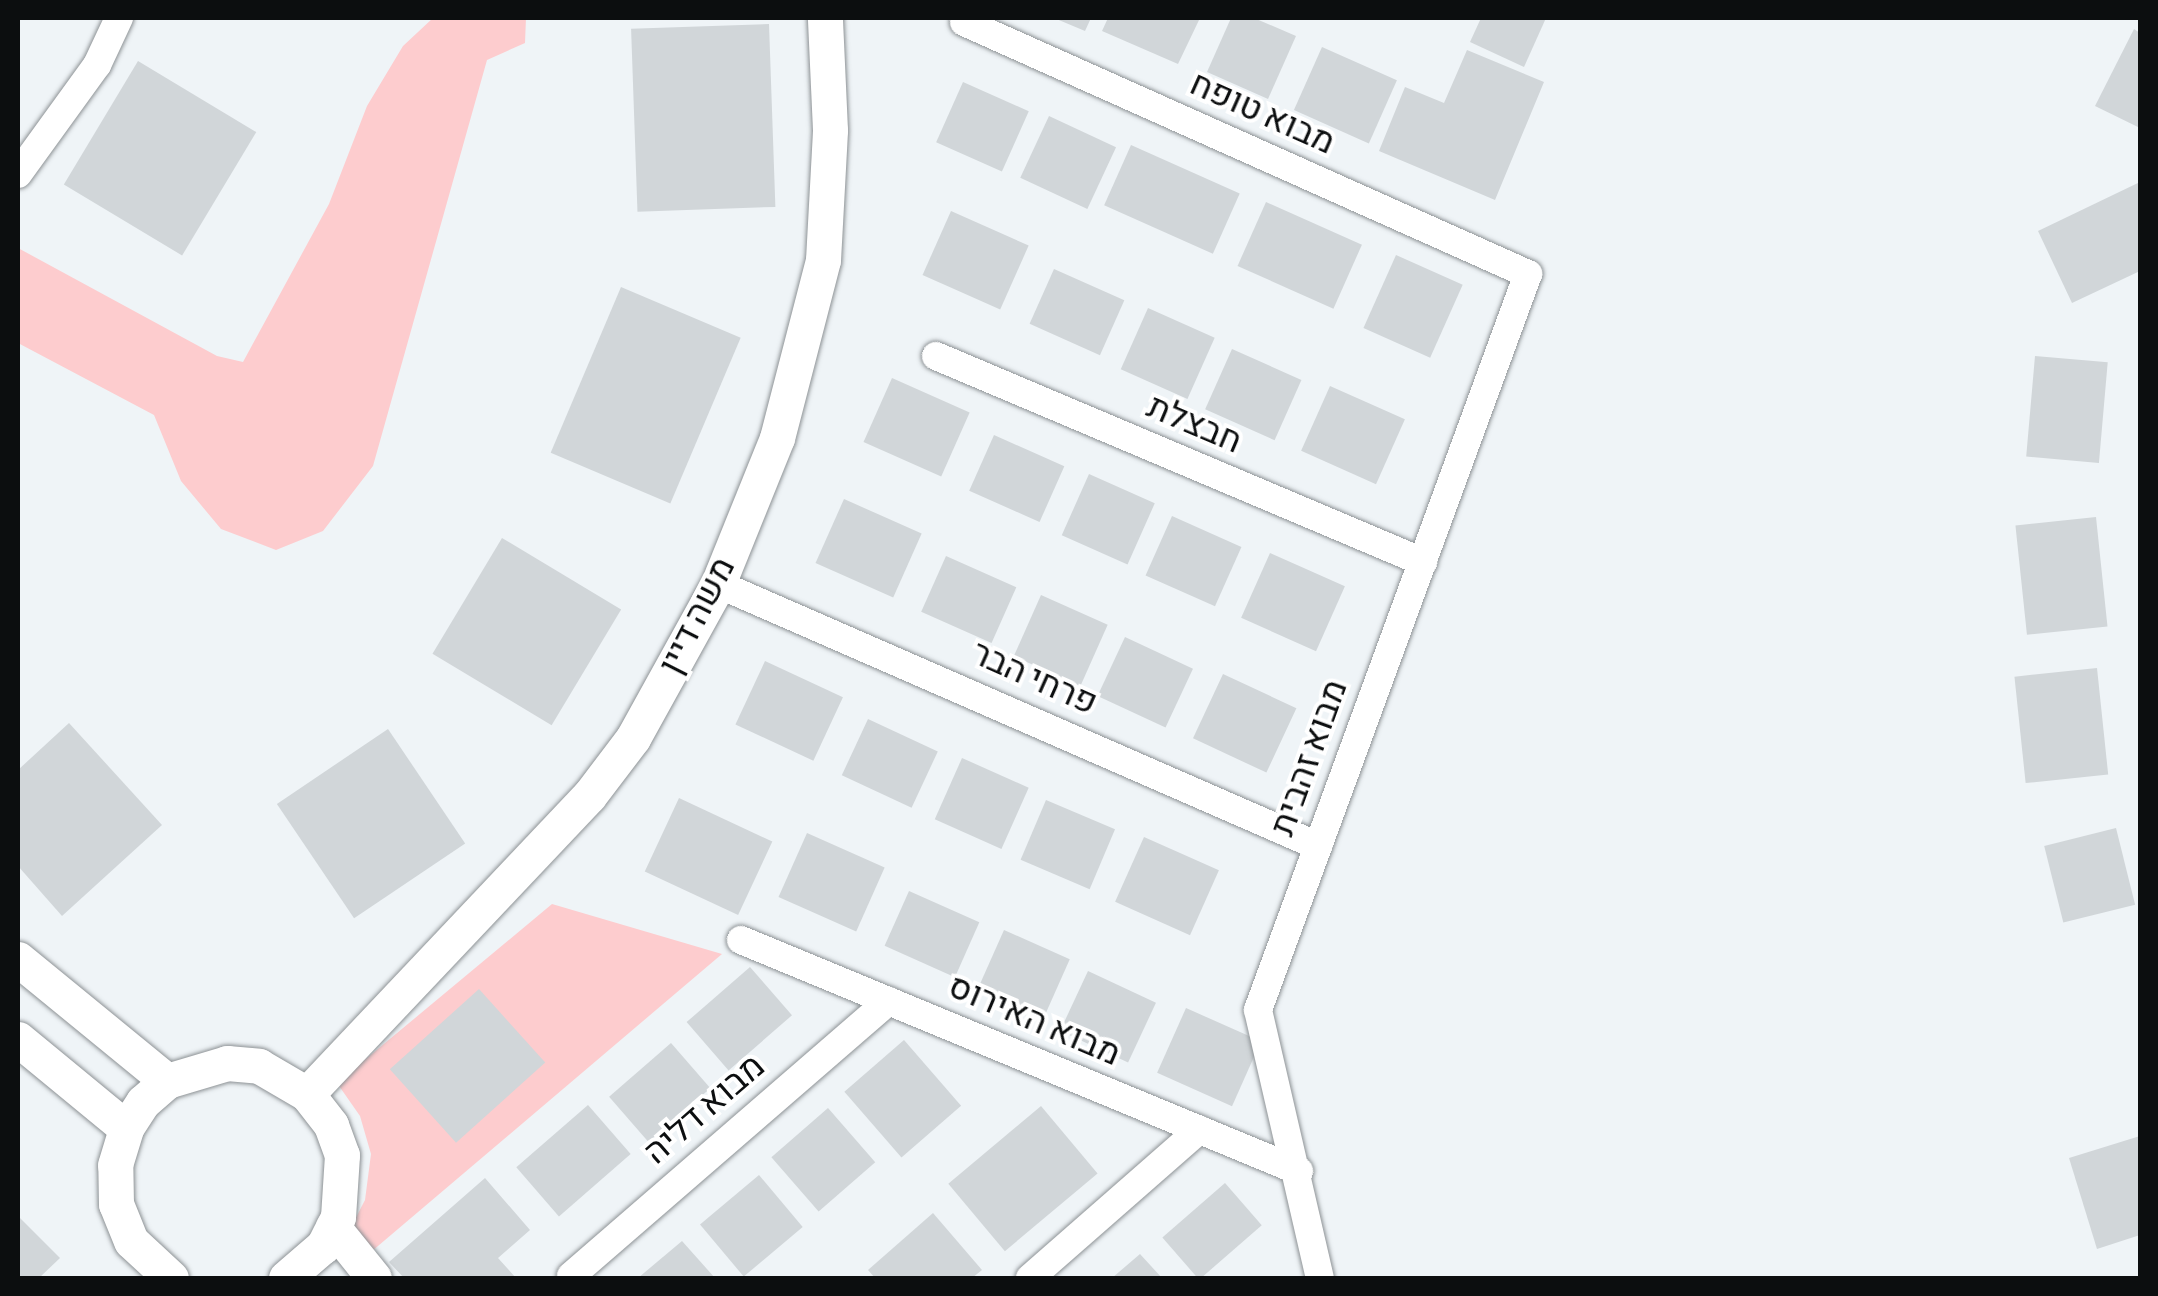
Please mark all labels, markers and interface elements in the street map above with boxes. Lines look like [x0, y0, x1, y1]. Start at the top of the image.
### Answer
street label: מבוא טופח [1183, 63, 1341, 165]
street label: חבצלת [1140, 386, 1248, 464]
street label: משה דיין [651, 550, 745, 682]
street label: פרחי הבר [965, 633, 1103, 725]
street label: מבוא זהבית [1262, 674, 1358, 842]
street label: מבוא האירוס [942, 966, 1126, 1076]
street label: מבוא דליה [636, 1046, 774, 1174]

